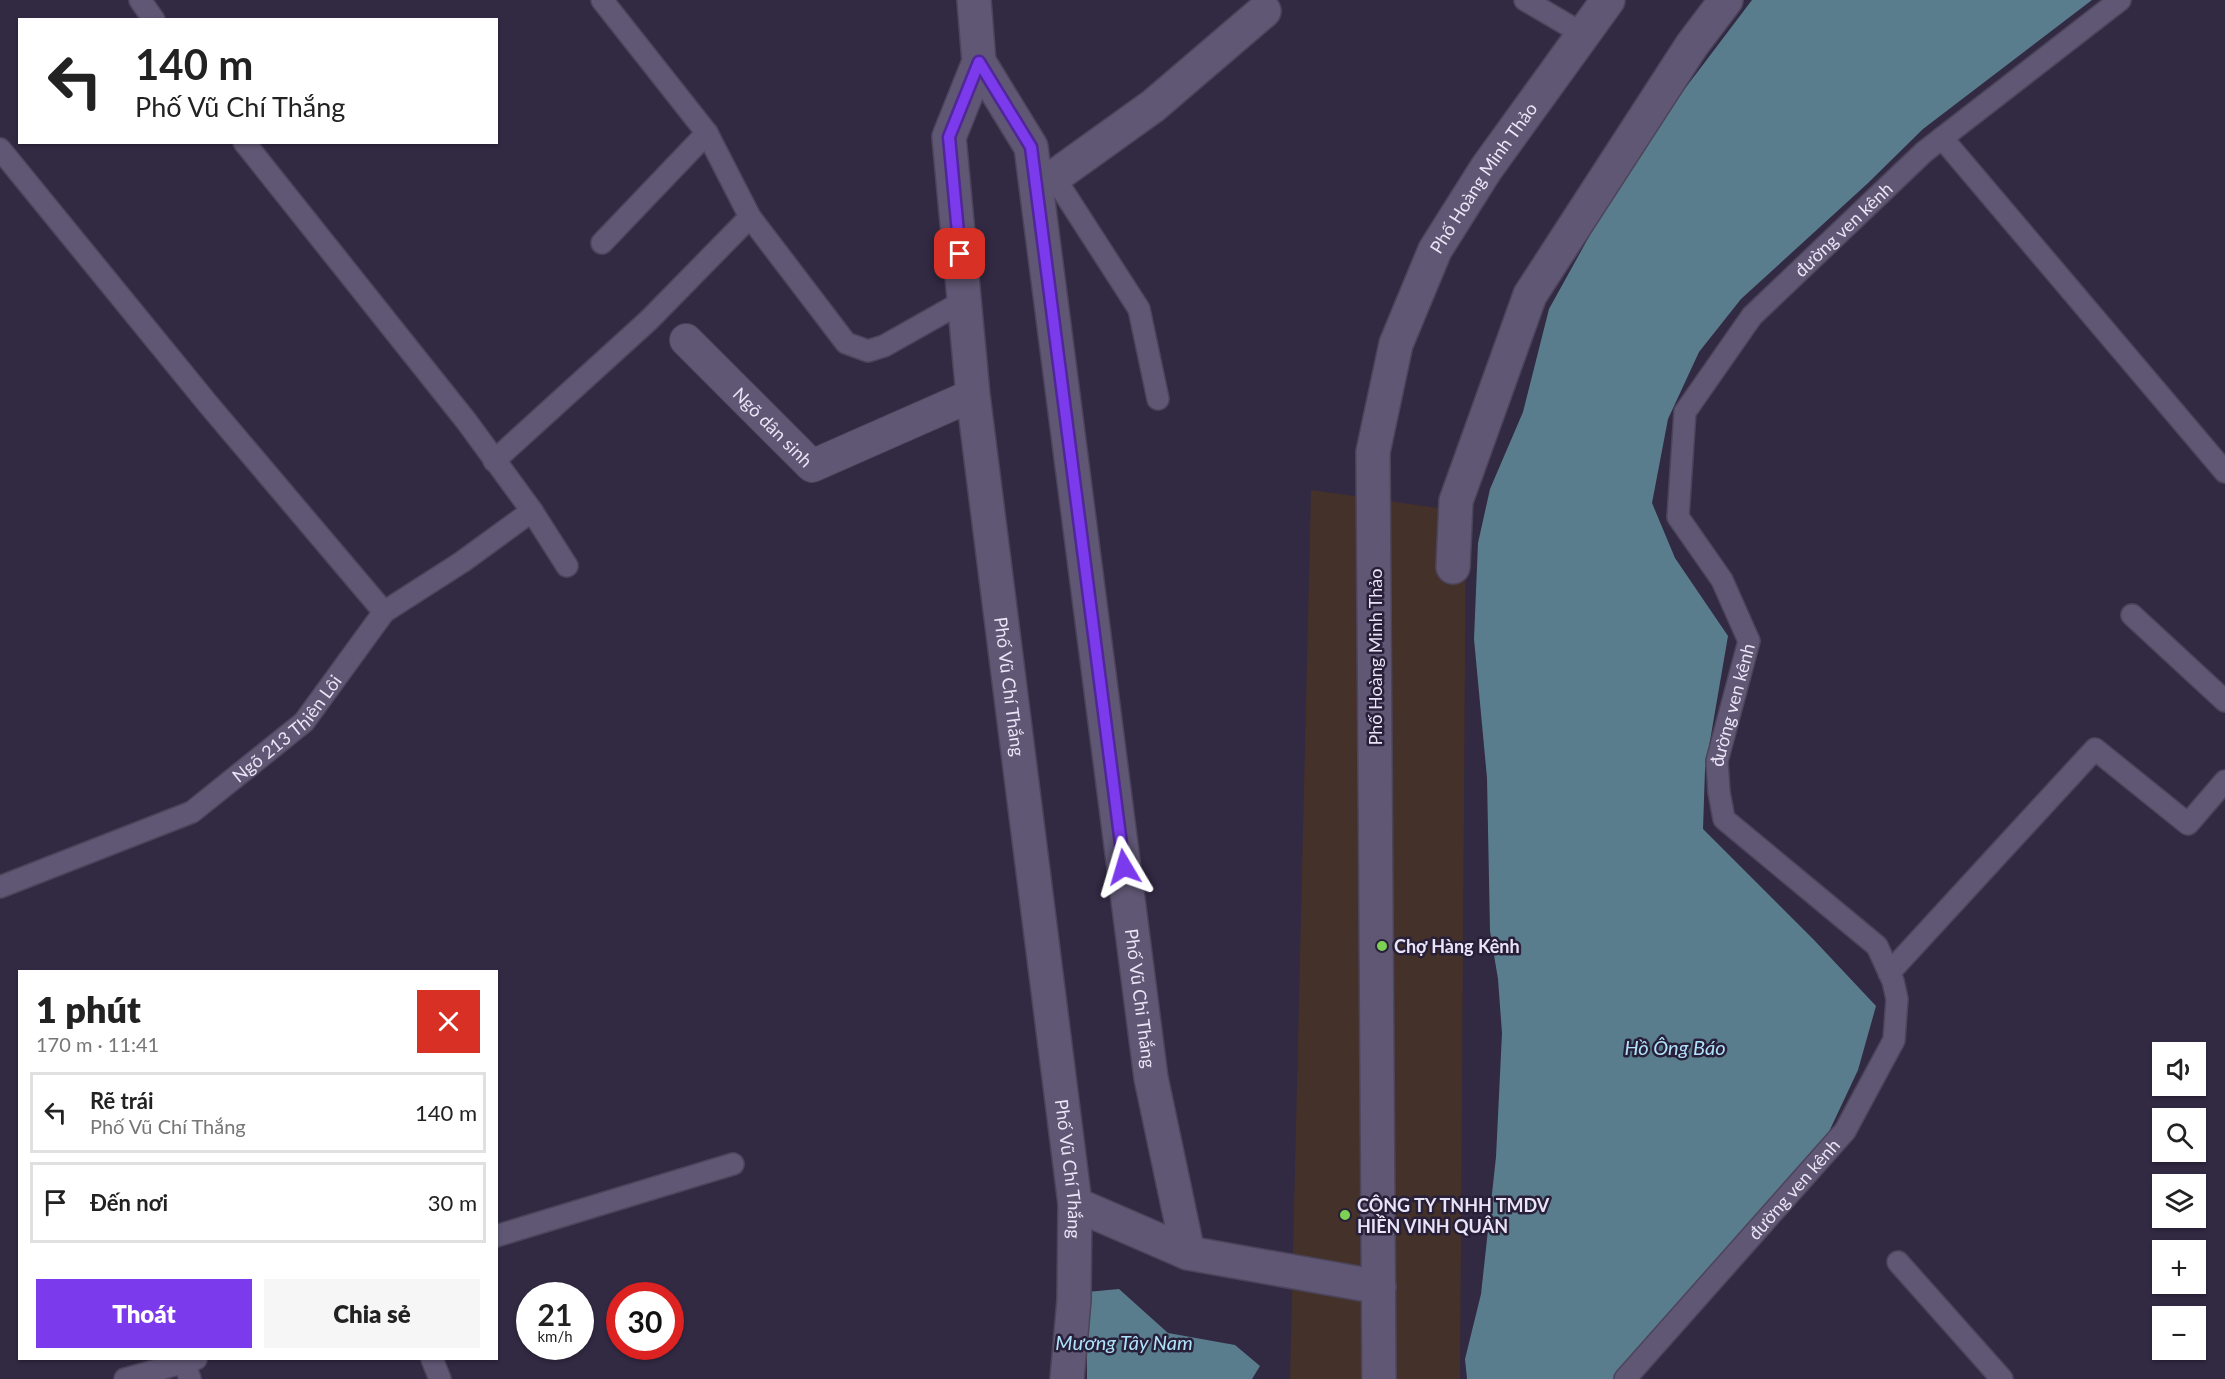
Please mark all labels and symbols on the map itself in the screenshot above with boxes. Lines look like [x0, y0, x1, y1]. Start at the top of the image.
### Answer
street label: Phố Hoàng Minh Thảo [1425, 98, 1542, 257]
street label: đường ven kênh [1789, 177, 1897, 281]
pin [934, 228, 985, 279]
street label: Ngõ dân sinh [729, 383, 817, 471]
street label: Phố Hoàng Minh Thảo [1364, 569, 1386, 745]
street label: Phố Vũ Chí Thắng [990, 616, 1029, 758]
street label: đường ven kênh [1706, 641, 1759, 768]
street label: Ngõ 213 Thiên Lôi [227, 670, 346, 787]
position arrow [1092, 835, 1156, 899]
street label: Phố Vũ Chi Thắng [1121, 927, 1161, 1069]
place label: Chợ Hàng Kênh [1394, 935, 1520, 957]
marker: Chợ Hàng Kênh [1375, 939, 1389, 953]
water label: Hồ Ông Báo [1624, 1035, 1726, 1059]
street label: Phố Vũ Chí Thắng [1051, 1098, 1086, 1239]
street label: đường ven kênh [1743, 1134, 1844, 1244]
place label: CÔNG TY TNHH TMDV HIỀN VINH QUÂN [1357, 1194, 1550, 1237]
marker: CÔNG TY TNHH TMDV HIỀN VINH QUÂN [1338, 1208, 1352, 1222]
speed limit sign: 30 [606, 1282, 684, 1360]
water label: Mương Tây Nam [1055, 1330, 1193, 1354]

